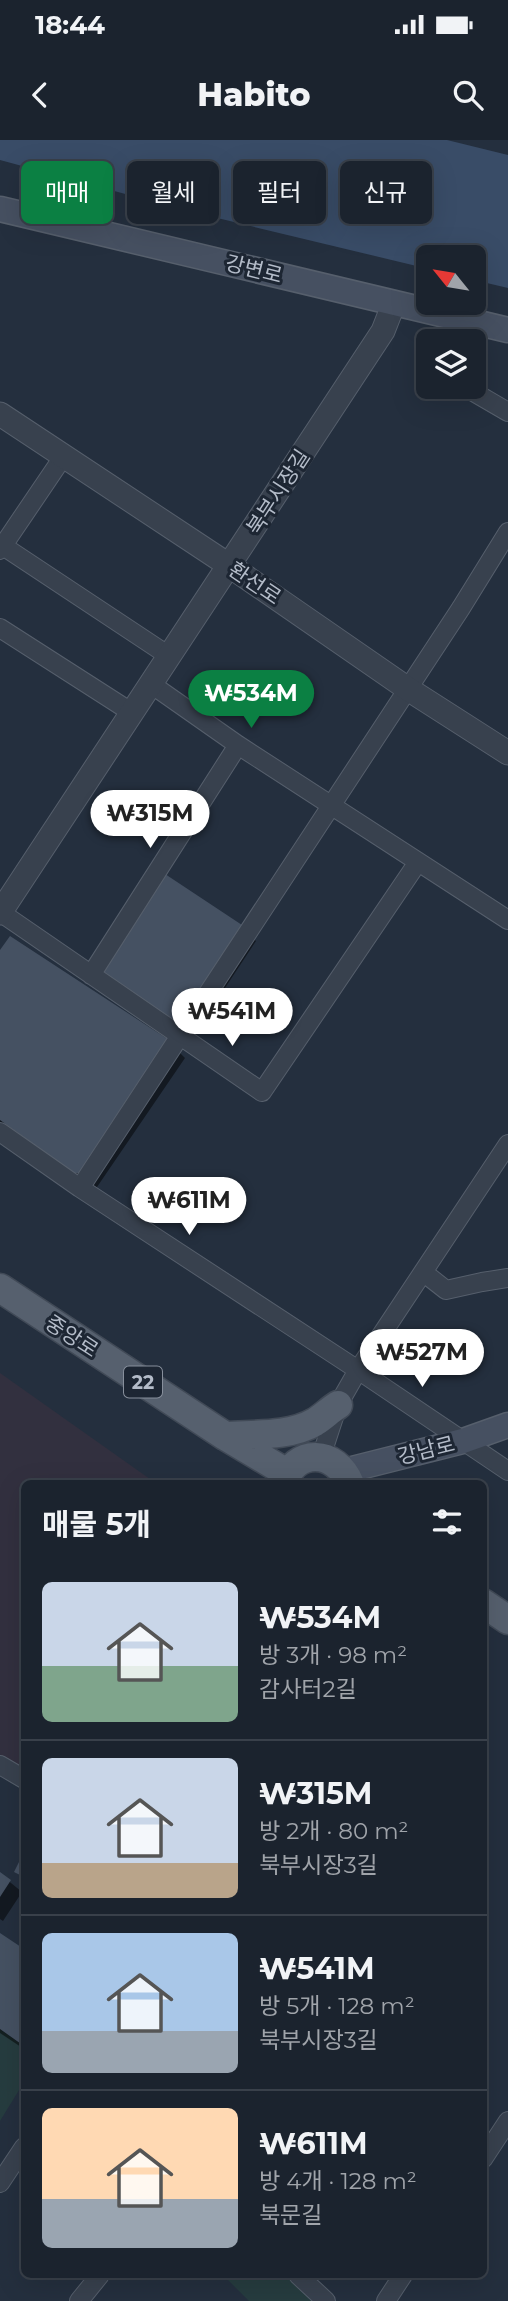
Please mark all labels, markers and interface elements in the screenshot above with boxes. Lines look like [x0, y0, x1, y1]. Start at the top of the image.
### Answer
text: 18:44 [35, 9, 105, 41]
text: Habito [197, 75, 311, 114]
icon: back [21, 76, 59, 114]
icon: search [449, 76, 487, 114]
chip: 매매 [21, 161, 113, 224]
chip: 월세 [127, 161, 219, 224]
chip: 필터 [233, 161, 326, 224]
chip: 신규 [340, 161, 432, 224]
north arrow [416, 245, 486, 315]
map controls [416, 245, 486, 399]
street label: 강변로 [223, 250, 285, 288]
button: layers [416, 329, 486, 399]
street label: 북부시장길 [241, 445, 315, 539]
street label: 환선로 [224, 556, 286, 610]
pin: ₩534M [202, 670, 300, 730]
text: ₩534M [204, 679, 298, 707]
pin: ₩315M [101, 790, 199, 850]
text: ₩315M [107, 799, 193, 827]
pin: ₩541M [183, 988, 281, 1048]
text: ₩541M [188, 997, 276, 1025]
pin: ₩611M [140, 1178, 238, 1237]
text: ₩611M [147, 1186, 231, 1214]
street label: 중앙로 [41, 1310, 103, 1362]
pin: ₩527M [373, 1330, 471, 1389]
text: ₩527M [376, 1338, 468, 1366]
road number: 22 [124, 1366, 162, 1398]
street label: 강남로 [395, 1431, 457, 1469]
icon: filters [428, 1503, 466, 1541]
text: 매물 5개 [42, 1506, 151, 1543]
text: ₩534M [259, 1599, 381, 1636]
icon: home [98, 1610, 182, 1694]
text: 방 3개 · 98 m² [259, 1641, 407, 1669]
text: 감사터2길 [259, 1675, 357, 1703]
text: ₩315M [259, 1775, 372, 1812]
icon: home [98, 1786, 182, 1870]
text: 방 2개 · 80 m² [259, 1817, 408, 1845]
text: 북부시장3길 [259, 1851, 378, 1879]
text: ₩541M [259, 1950, 375, 1987]
icon: home [98, 1961, 182, 2045]
text: 방 5개 · 128 m² [259, 1992, 415, 2020]
text: 북부시장3길 [259, 2026, 378, 2054]
text: ₩611M [259, 2125, 368, 2162]
icon: home [98, 2136, 182, 2220]
text: 방 4개 · 128 m² [259, 2167, 417, 2195]
text: 북문길 [259, 2201, 322, 2229]

